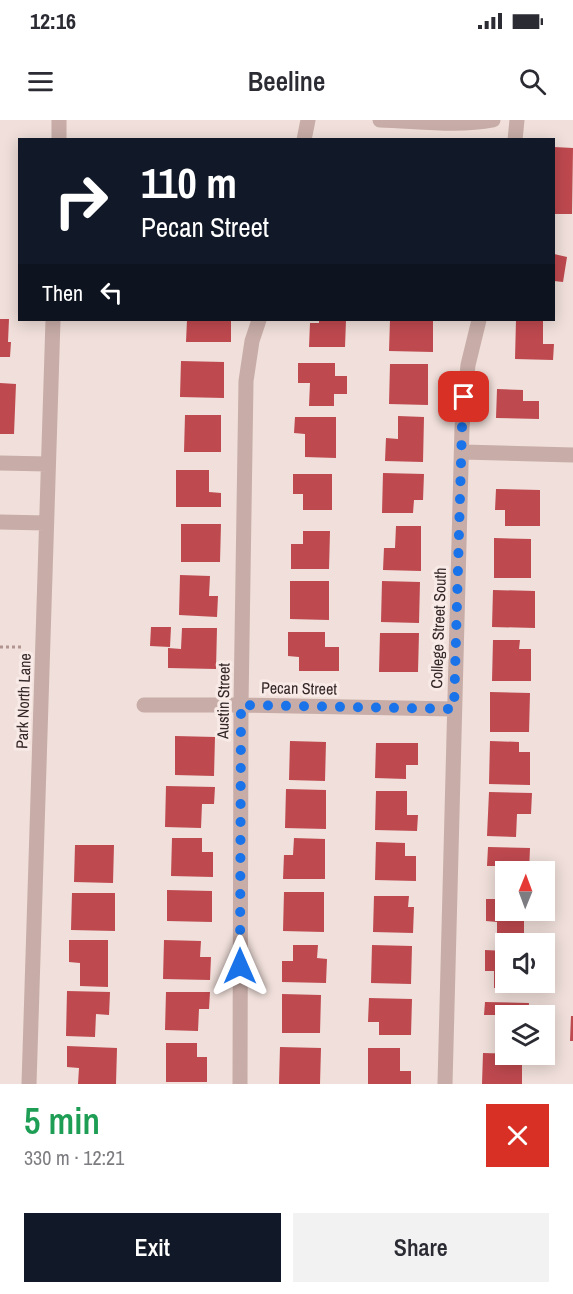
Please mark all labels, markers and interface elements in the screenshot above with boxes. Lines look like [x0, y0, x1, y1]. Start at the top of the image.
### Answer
text: 12:16 [30, 6, 76, 36]
text: Beeline [248, 63, 325, 99]
icon: menu [24, 65, 57, 98]
icon: search [516, 65, 549, 98]
text: 110 m [141, 155, 237, 211]
icon: right [42, 162, 120, 240]
text: Pecan Street [141, 209, 269, 245]
icon: left [95, 276, 128, 309]
text: Then [42, 278, 83, 308]
pin [438, 371, 489, 422]
icon: arrive [447, 380, 480, 413]
street label: College Street South [425, 567, 451, 689]
street label: Park North Lane [10, 653, 36, 749]
street label: Austin Street [211, 663, 235, 740]
street label: Pecan Street [261, 676, 337, 700]
north arrow [495, 861, 555, 921]
map controls [495, 861, 555, 1065]
button: sound [495, 933, 555, 993]
position arrow [208, 934, 272, 998]
button: layers [495, 1005, 555, 1065]
text: 5 min [24, 1097, 100, 1145]
button: close [486, 1104, 549, 1167]
text: 330 m · 12:21 [24, 1144, 124, 1171]
button: Exit [24, 1213, 281, 1282]
button: Share [293, 1213, 549, 1282]

